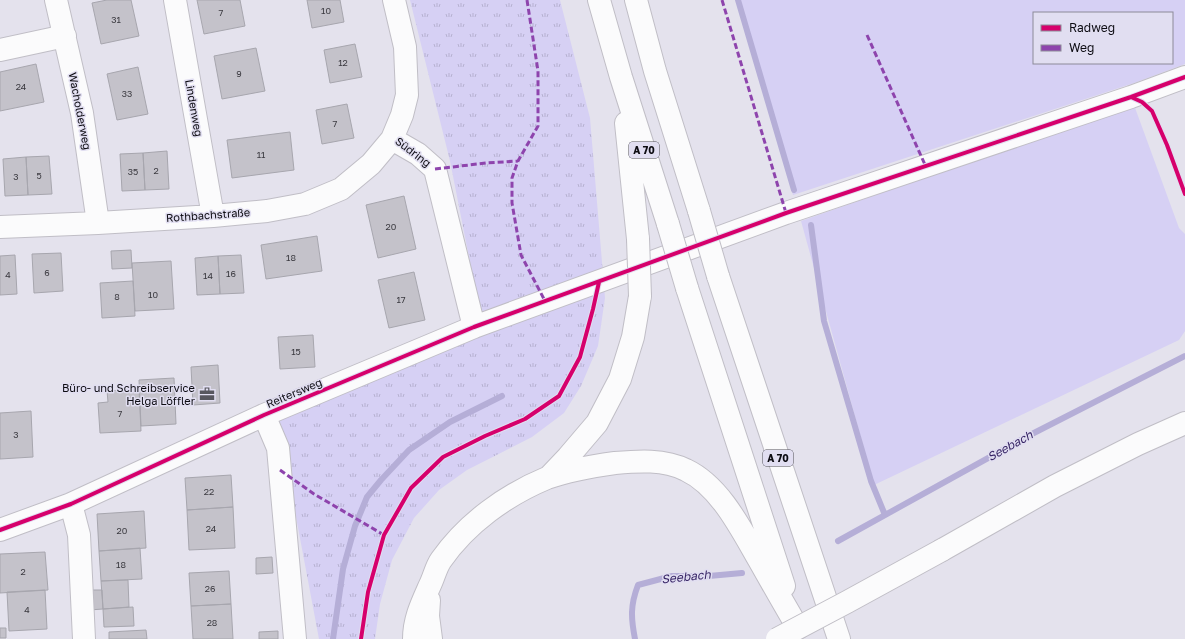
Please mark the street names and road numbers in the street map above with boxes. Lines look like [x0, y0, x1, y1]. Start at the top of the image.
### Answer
street label: Wacholderweg [67, 71, 94, 151]
street label: Lindenweg [183, 78, 206, 137]
street label: Südring [393, 134, 434, 169]
road number: A 70 [629, 142, 659, 158]
street label: Rothbachstraße [165, 205, 250, 224]
street label: Reitersweg [264, 375, 324, 410]
road number: A 70 [763, 450, 793, 466]

